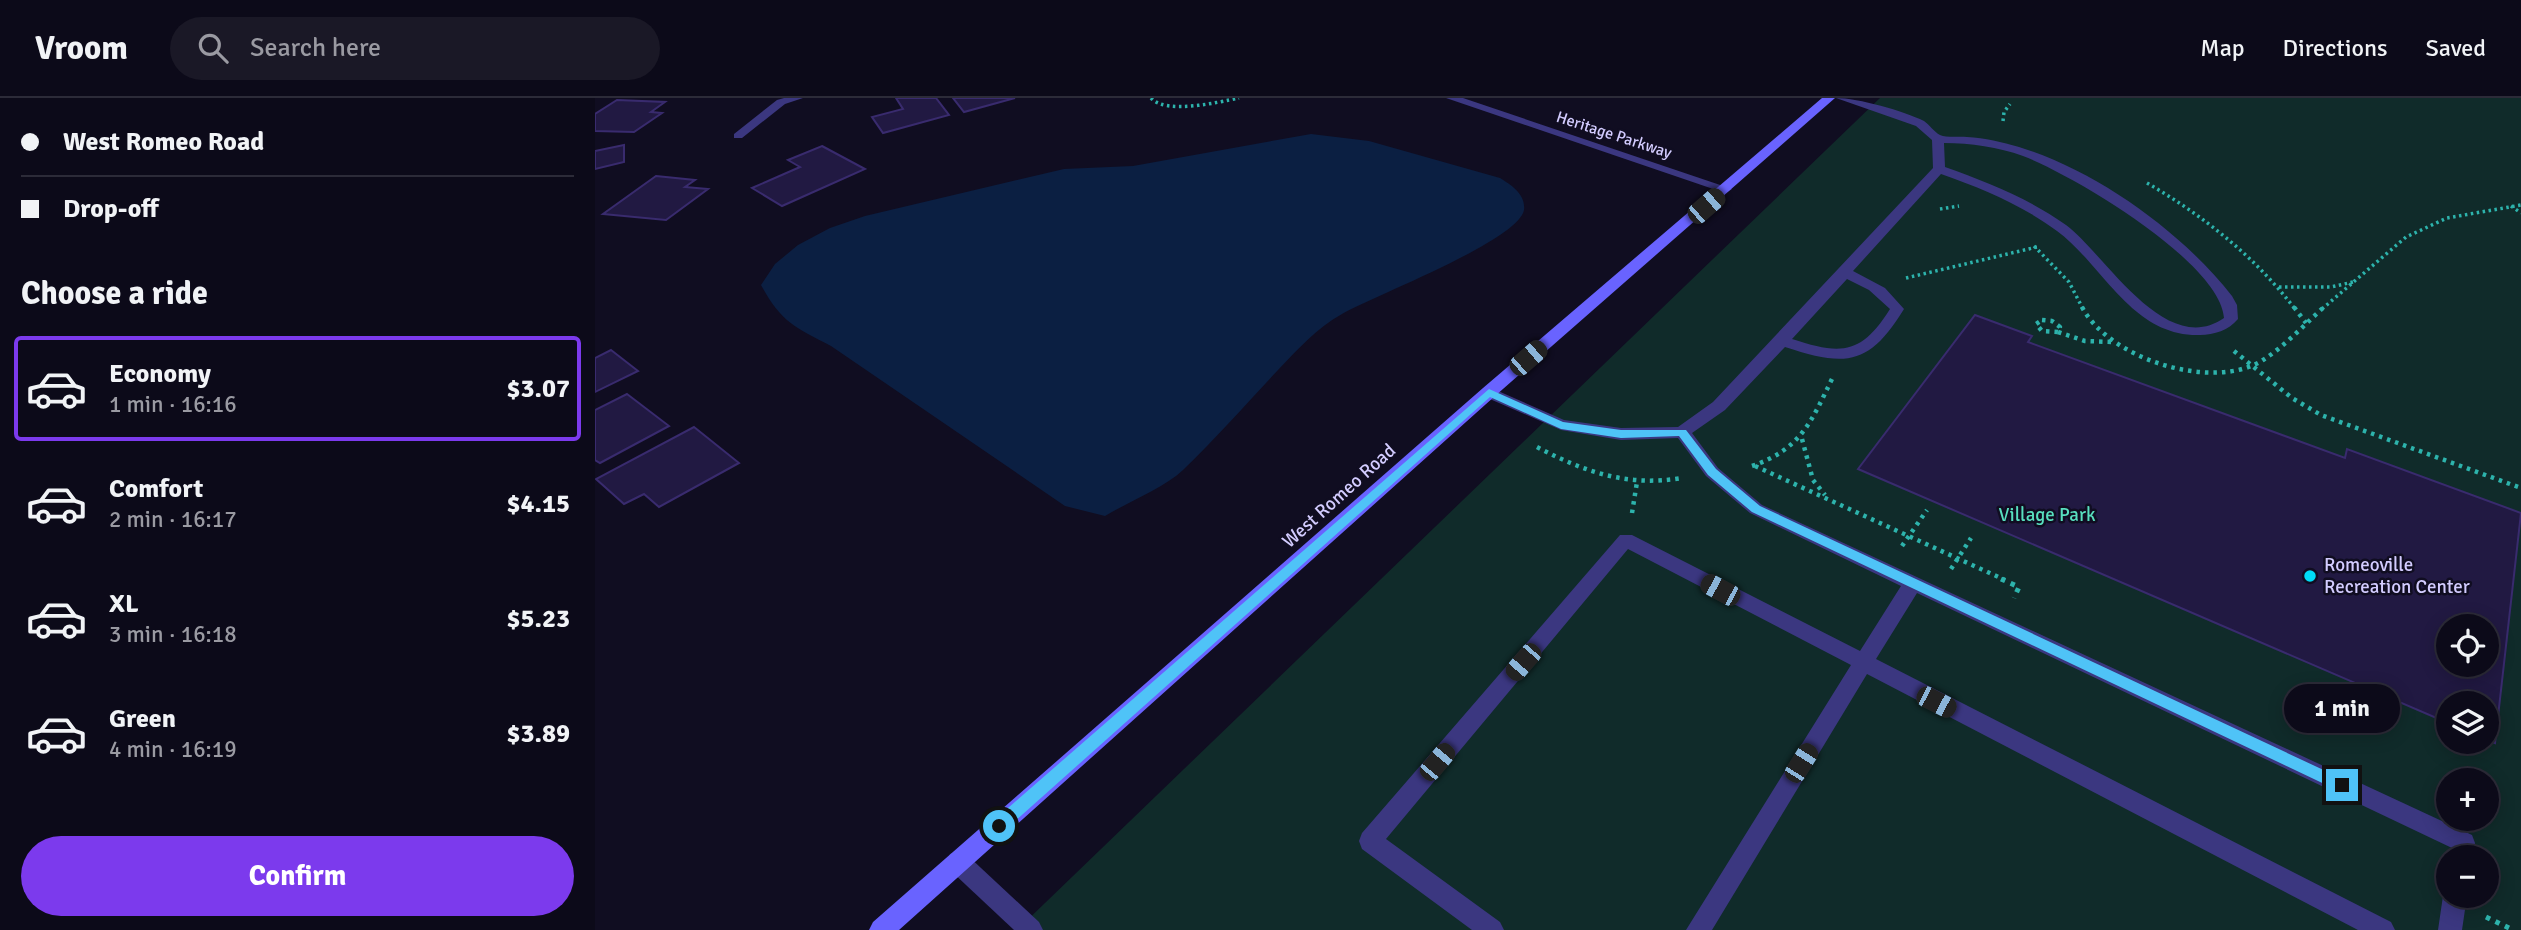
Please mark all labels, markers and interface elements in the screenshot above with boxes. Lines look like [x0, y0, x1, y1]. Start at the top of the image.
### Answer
search box [170, 17, 660, 80]
text: Vroom [35, 28, 128, 69]
icon: search [194, 29, 232, 67]
text: Search here [250, 32, 381, 64]
text: Map [2200, 33, 2245, 63]
text: Directions [2283, 33, 2388, 63]
text: Saved [2426, 33, 2486, 63]
street label: Heritage Parkway [1554, 107, 1675, 163]
text: West Romeo Road [63, 126, 264, 158]
car [1684, 184, 1729, 228]
text: Drop-off [63, 193, 159, 225]
text: Choose a ride [21, 274, 208, 313]
car [1506, 336, 1551, 380]
icon: car [25, 357, 88, 420]
text: Economy [109, 358, 211, 390]
text: $3.07 [506, 373, 570, 405]
text: 1 min · 16:16 [109, 390, 237, 419]
street label: West Romeo Road [1277, 439, 1401, 553]
icon: car [25, 472, 88, 535]
text: Comfort [109, 473, 203, 505]
text: $4.15 [506, 488, 570, 520]
park label: Village Park [1999, 503, 2096, 527]
text: 2 min · 16:17 [109, 505, 237, 534]
place label: Romeoville Recreation Center [2324, 553, 2470, 599]
marker: Romeoville Recreation Center [2302, 568, 2318, 584]
car [1697, 571, 1744, 609]
icon: car [25, 587, 88, 650]
text: XL [109, 588, 139, 620]
text: $5.23 [506, 603, 570, 635]
map controls [2436, 614, 2499, 908]
button: locate [2436, 614, 2499, 677]
text: 3 min · 16:18 [109, 620, 237, 649]
car [1502, 639, 1545, 685]
car [1913, 683, 1960, 721]
callout: 1 min [2284, 684, 2400, 732]
button: layers [2436, 691, 2499, 754]
text: 1 min [2314, 694, 2370, 723]
icon: car [25, 702, 88, 765]
text: Green [109, 703, 176, 735]
text: $3.89 [506, 718, 570, 750]
text: 4 min · 16:19 [109, 735, 237, 764]
car [1416, 739, 1459, 785]
car [1781, 740, 1822, 786]
button: + [2436, 768, 2499, 831]
route end [2326, 769, 2358, 801]
route start [983, 810, 1015, 842]
button: Confirm [21, 836, 574, 916]
button: − [2436, 845, 2499, 908]

